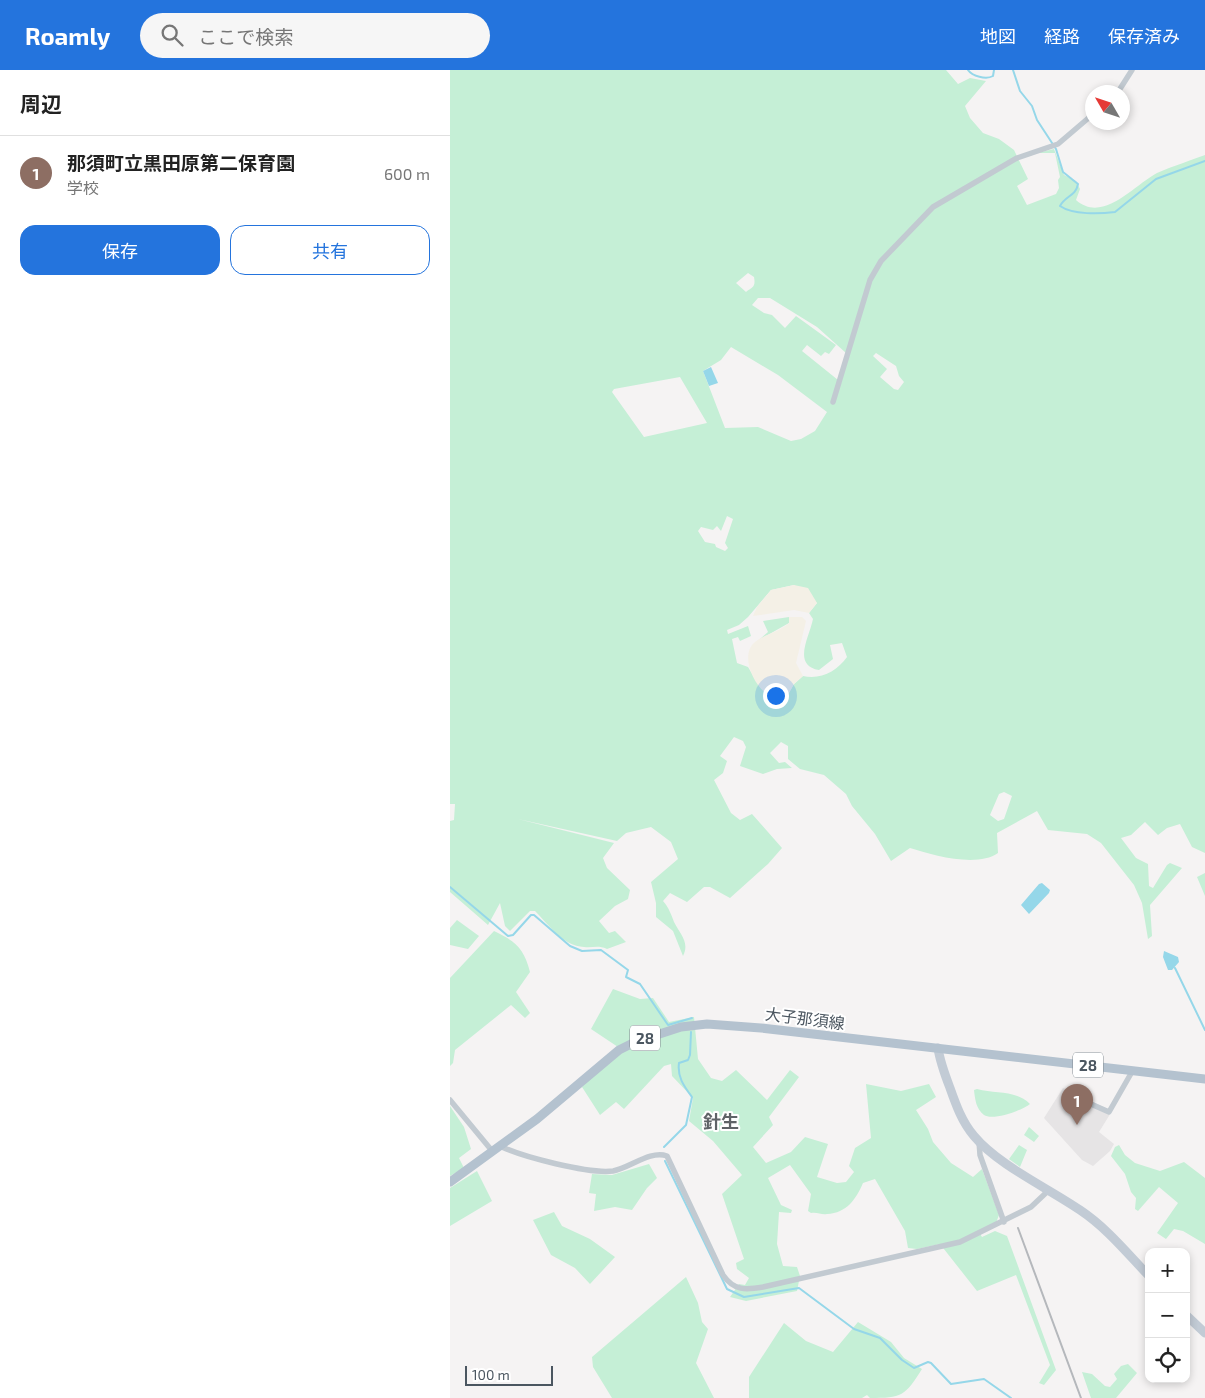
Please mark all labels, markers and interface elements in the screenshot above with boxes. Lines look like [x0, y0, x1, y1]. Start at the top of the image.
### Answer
search box [140, 13, 490, 58]
text: Roamly [25, 21, 110, 50]
icon: search [158, 21, 186, 49]
text: ここで検索 [198, 25, 293, 48]
text: 地図 [980, 25, 1016, 47]
text: 経路 [1044, 25, 1080, 47]
text: 保存済み [1108, 25, 1180, 47]
north arrow [1085, 85, 1130, 130]
text: 周辺 [20, 91, 62, 116]
text: 那須町立黒田原第二保育園 [67, 151, 295, 174]
text: 1 [33, 164, 39, 183]
text: 600 m [384, 164, 430, 183]
text: 学校 [67, 178, 99, 197]
button: 保存 [20, 225, 220, 275]
button: 共有 [230, 225, 430, 275]
your location [763, 683, 789, 709]
street label: 大子那須線 [764, 1004, 846, 1032]
road number: 28 [630, 1026, 660, 1050]
road number: 28 [1073, 1052, 1103, 1078]
pin: 1 [1061, 1084, 1093, 1125]
district label: 針生 [703, 1110, 739, 1132]
map controls [1145, 1248, 1190, 1383]
button: + [1145, 1248, 1190, 1293]
button: − [1145, 1293, 1190, 1338]
button: locate [1145, 1338, 1190, 1383]
scale bar [465, 1363, 552, 1386]
text: 100 m [472, 1366, 510, 1383]

